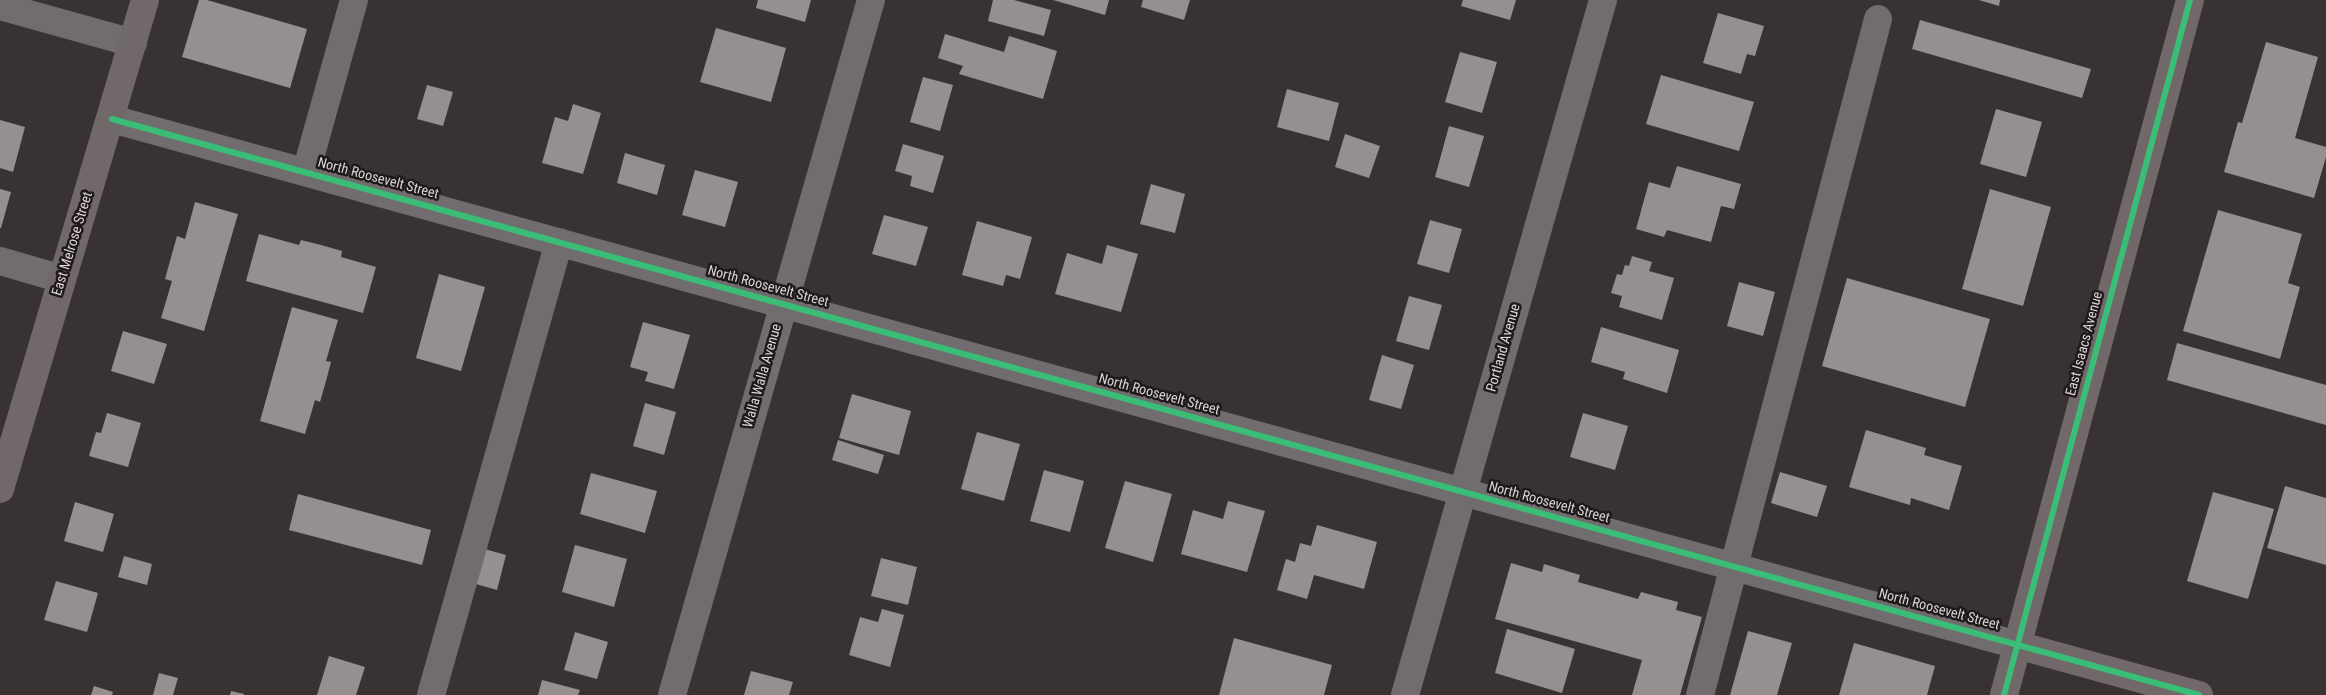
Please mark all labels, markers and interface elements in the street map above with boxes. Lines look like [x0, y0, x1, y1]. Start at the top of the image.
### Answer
street label: North Roosevelt Street [316, 155, 440, 203]
street label: East Melrose Street [49, 190, 97, 298]
street label: North Roosevelt Street [706, 263, 830, 311]
street label: East Isaacs Avenue [2063, 290, 2107, 398]
street label: Portland Avenue [1483, 302, 1525, 394]
street label: Walla Walla Avenue [740, 322, 786, 430]
street label: North Roosevelt Street [1097, 371, 1221, 419]
street label: North Roosevelt Street [1487, 479, 1611, 527]
street label: North Roosevelt Street [1877, 586, 2001, 634]

